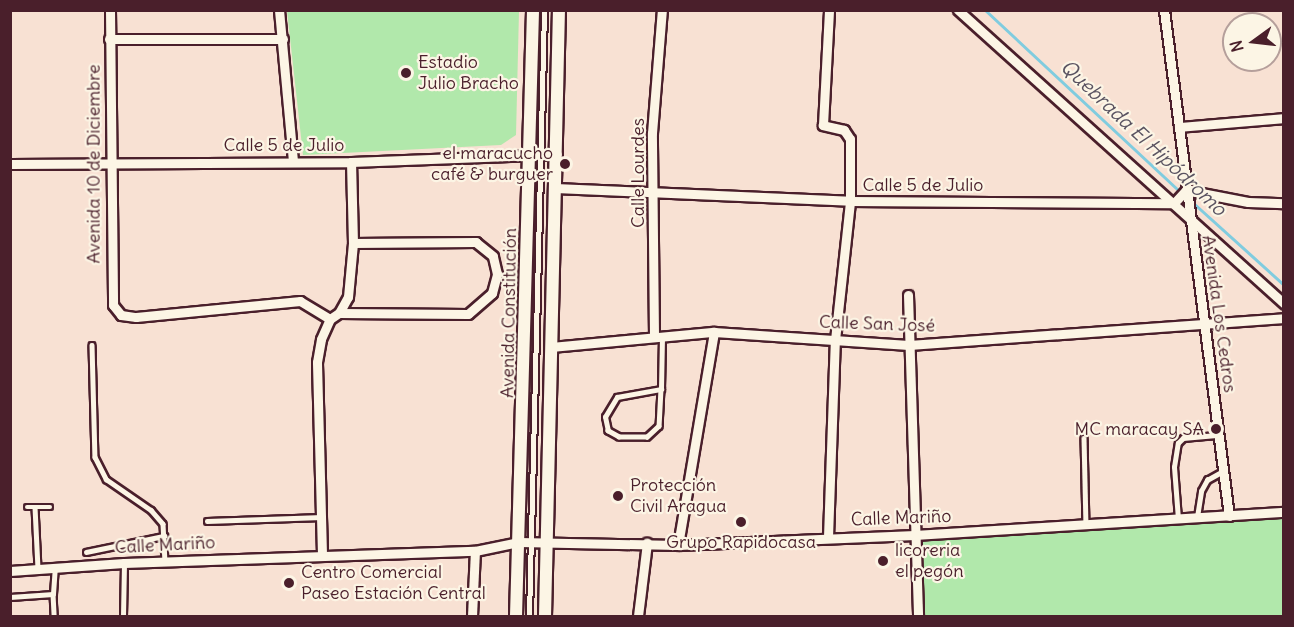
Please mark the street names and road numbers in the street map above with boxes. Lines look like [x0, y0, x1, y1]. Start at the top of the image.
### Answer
street label: Avenida 10 de Diciembre [83, 64, 105, 264]
street label: Calle Lourdes [627, 118, 649, 228]
street label: Calle 5 de Julio [224, 134, 344, 156]
street label: Calle 5 de Julio [863, 174, 983, 196]
street label: Avenida Constitución [497, 228, 521, 398]
street label: Avenida Los Cedros [1197, 234, 1241, 394]
street label: Calle San José [819, 311, 935, 337]
street label: Calle Mariño [850, 505, 952, 531]
street label: Calle Mariño [114, 532, 216, 558]

